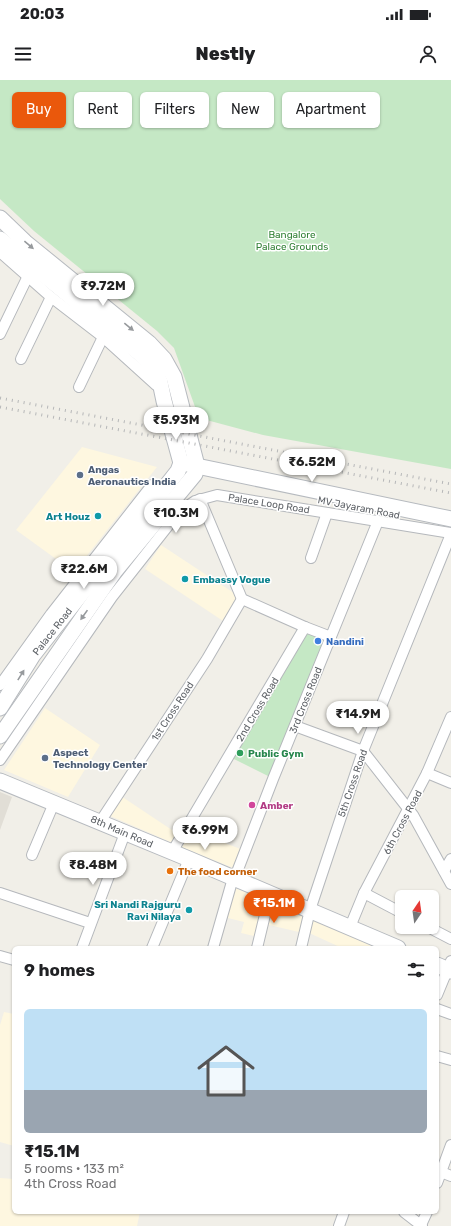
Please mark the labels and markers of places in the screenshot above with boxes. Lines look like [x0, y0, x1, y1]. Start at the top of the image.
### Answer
pin: ₹9.72M [70, 273, 136, 307]
pin: ₹5.93M [143, 407, 209, 441]
pin: ₹6.52M [279, 449, 345, 483]
place label: Angas Aeronautics India [88, 464, 176, 488]
marker: Angas Aeronautics India [75, 470, 85, 480]
pin: ₹10.3M [143, 500, 209, 534]
place label: Art Houz [46, 511, 90, 523]
marker: Art Houz [93, 511, 103, 521]
pin: ₹22.6M [51, 556, 117, 590]
marker: Embassy Vogue [180, 574, 190, 584]
place label: Embassy Vogue [193, 574, 270, 586]
marker: Nandini [313, 636, 323, 646]
place label: Nandini [326, 636, 364, 648]
pin: ₹14.9M [325, 701, 391, 735]
place label: Aspect Technology Center [53, 747, 147, 771]
marker: Public Gym [235, 748, 245, 758]
place label: Public Gym [248, 748, 304, 760]
marker: Aspect Technology Center [40, 753, 50, 763]
marker: Amber [247, 800, 257, 810]
place label: Amber [260, 800, 294, 812]
pin: ₹6.99M [172, 817, 238, 851]
pin: ₹8.48M [60, 852, 126, 886]
marker: The food corner [165, 866, 175, 876]
place label: The food corner [178, 866, 257, 878]
pin: ₹15.1M [241, 890, 307, 924]
place label: Sri Nandi Rajguru Ravi Nilaya [94, 899, 181, 923]
marker: Sri Nandi Rajguru Ravi Nilaya [184, 905, 194, 915]

